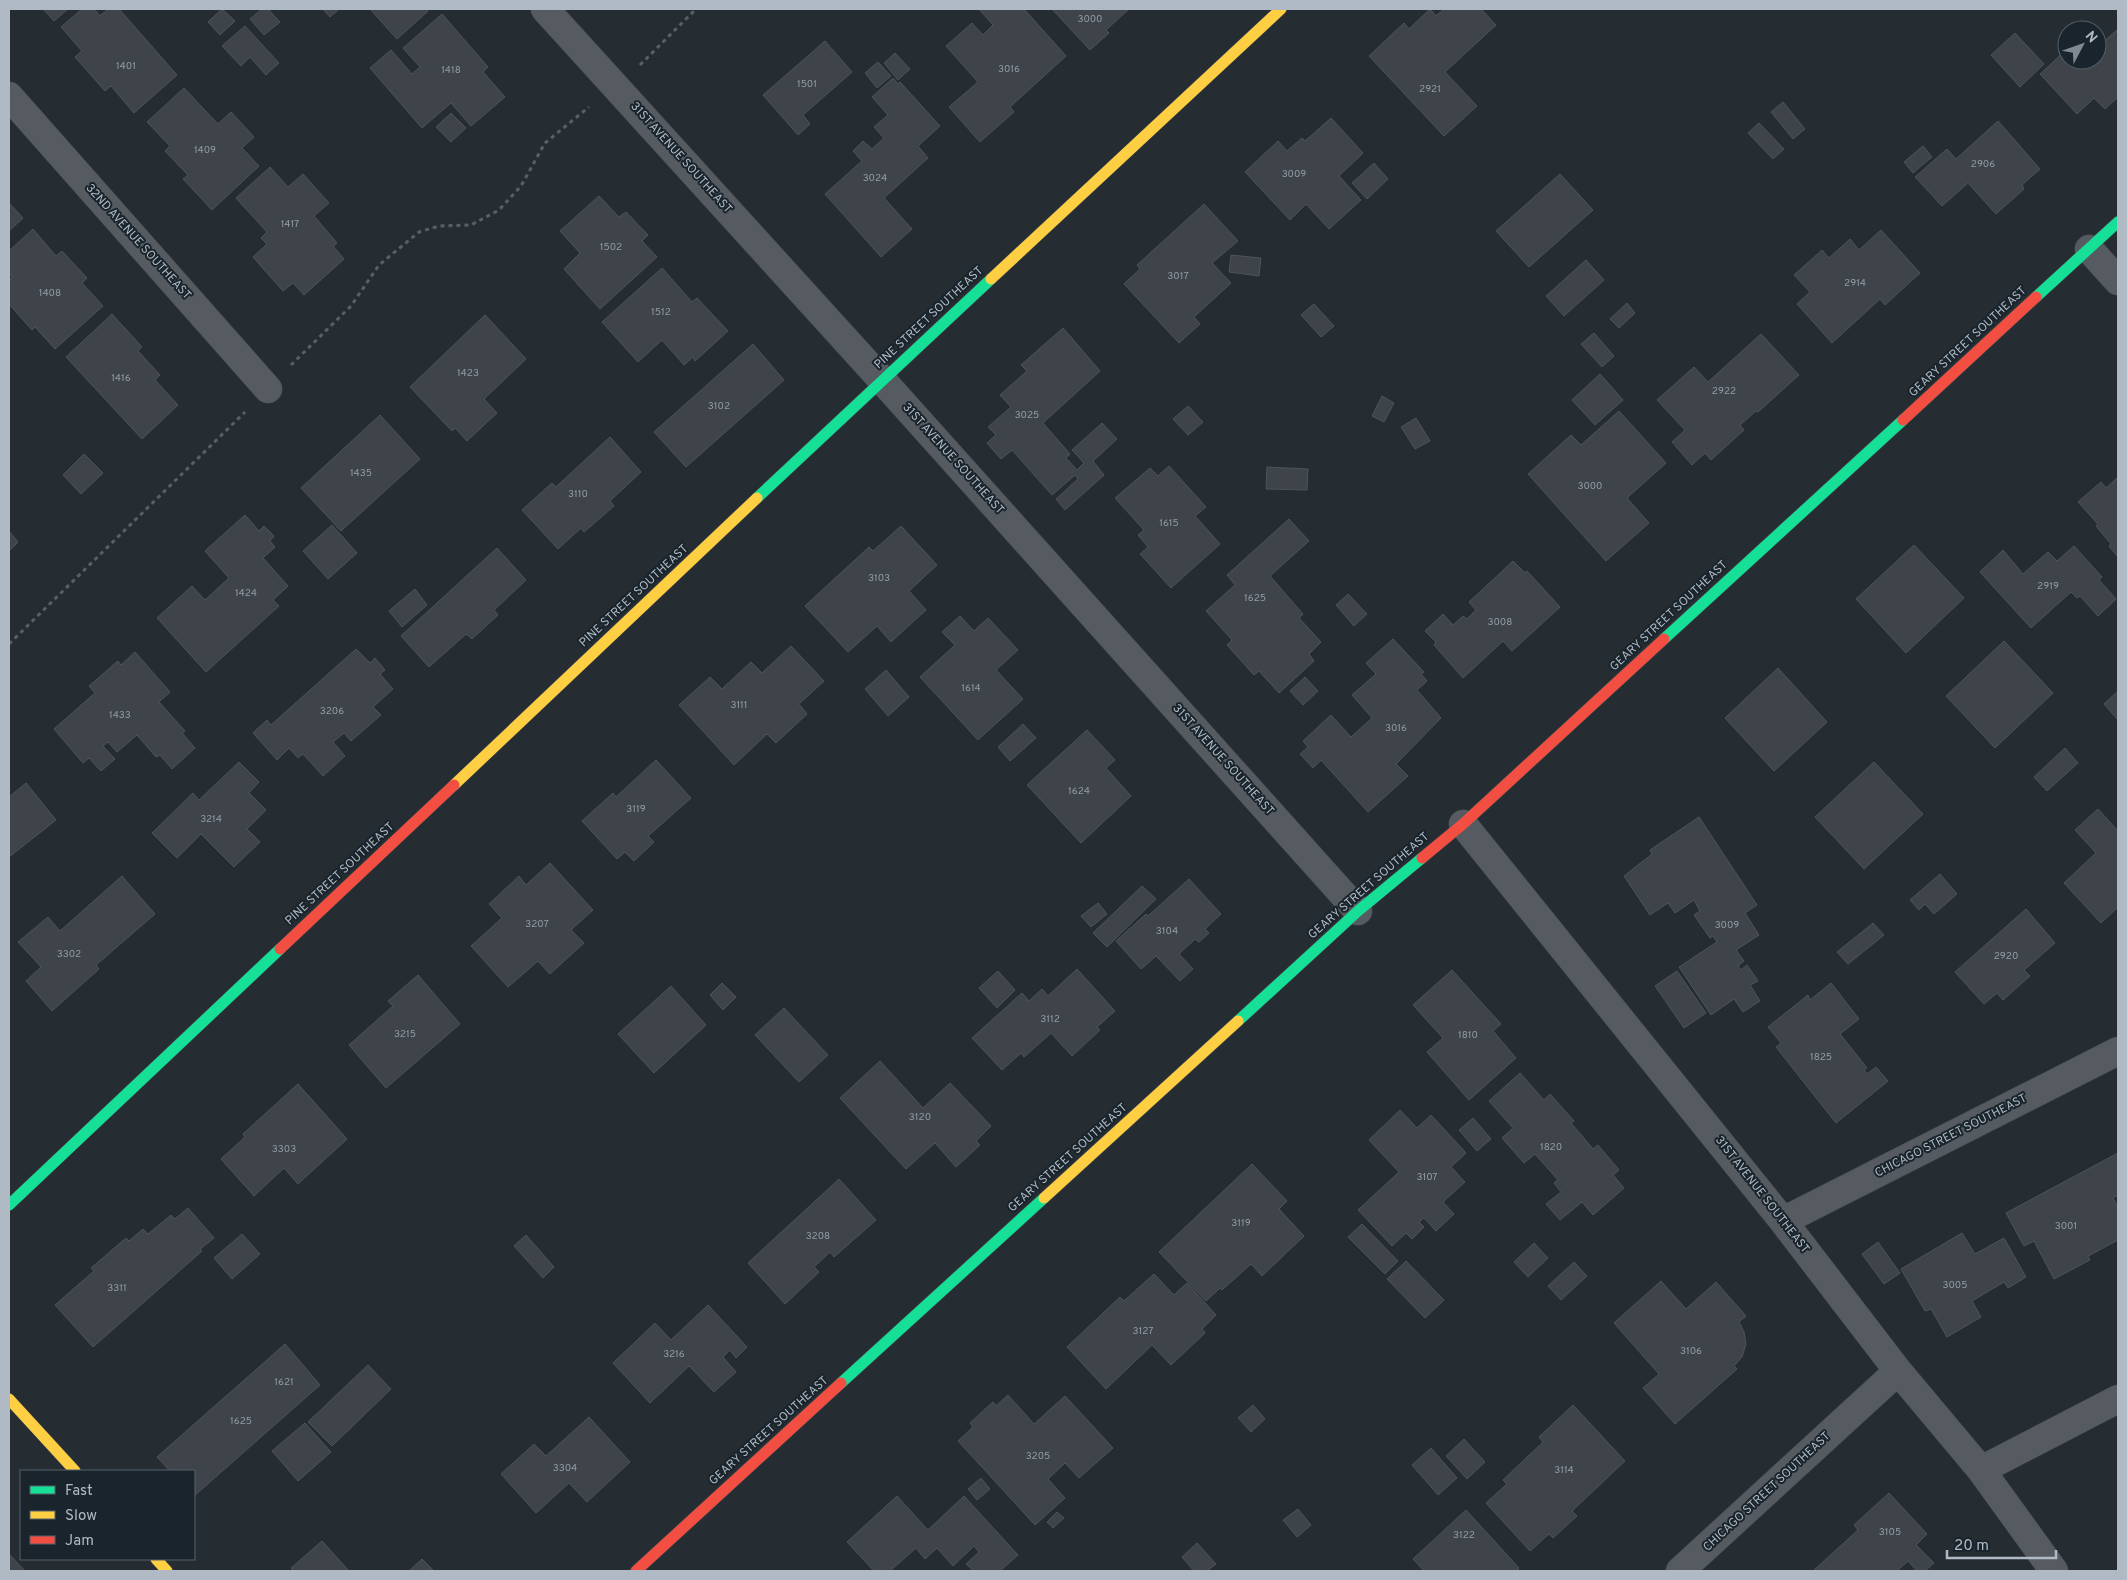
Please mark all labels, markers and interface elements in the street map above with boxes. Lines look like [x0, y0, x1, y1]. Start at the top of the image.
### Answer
house number: 3000 [1077, 13, 1103, 26]
north arrow [2057, 20, 2107, 70]
text: N [2081, 28, 2100, 47]
house number: 1401 [116, 60, 136, 73]
house number: 3016 [998, 63, 1020, 76]
house number: 1418 [441, 64, 461, 77]
house number: 1501 [797, 78, 817, 91]
house number: 2921 [1419, 83, 1441, 96]
street label: 31ST AVENUE SOUTHEAST [627, 99, 735, 217]
house number: 1409 [194, 144, 216, 157]
house number: 2906 [1971, 158, 1995, 171]
house number: 3009 [1282, 168, 1306, 181]
house number: 3024 [863, 172, 887, 185]
street label: 32ND AVENUE SOUTHEAST [82, 181, 194, 303]
house number: 1417 [281, 218, 299, 231]
house number: 1502 [600, 241, 622, 254]
street label: PINE STREET SOUTHEAST [871, 263, 987, 373]
house number: 3017 [1167, 270, 1189, 283]
house number: 2914 [1844, 277, 1866, 290]
street label: GEARY STREET SOUTHEAST [1906, 283, 2030, 401]
house number: 1408 [39, 287, 61, 300]
house number: 1512 [651, 306, 671, 319]
house number: 1423 [457, 367, 479, 380]
house number: 1416 [111, 372, 131, 385]
house number: 2922 [1712, 385, 1736, 398]
house number: 3102 [708, 400, 730, 413]
street label: 31ST AVENUE SOUTHEAST [899, 400, 1007, 518]
house number: 3025 [1015, 409, 1039, 422]
house number: 1435 [350, 467, 372, 480]
house number: 3000 [1577, 480, 1603, 493]
house number: 3110 [568, 488, 588, 501]
house number: 1615 [1159, 517, 1179, 530]
street label: PINE STREET SOUTHEAST [576, 541, 692, 651]
street label: GEARY STREET SOUTHEAST [1607, 557, 1731, 675]
house number: 3103 [868, 572, 890, 585]
house number: 2919 [2037, 580, 2059, 593]
house number: 1424 [235, 587, 257, 600]
house number: 1625 [1244, 592, 1266, 605]
house number: 3008 [1488, 616, 1512, 629]
house number: 1614 [961, 682, 981, 695]
house number: 3111 [730, 699, 748, 712]
street label: 31ST AVENUE SOUTHEAST [1169, 701, 1277, 819]
house number: 3206 [320, 705, 344, 718]
house number: 1433 [109, 709, 131, 722]
house number: 3016 [1385, 722, 1407, 735]
house number: 1624 [1068, 785, 1090, 798]
house number: 3119 [626, 803, 646, 816]
house number: 3214 [200, 813, 222, 826]
street label: PINE STREET SOUTHEAST [282, 819, 398, 929]
street label: GEARY STREET SOUTHEAST [1305, 829, 1433, 943]
house number: 3207 [525, 918, 549, 931]
house number: 3009 [1715, 919, 1739, 932]
house number: 3104 [1156, 925, 1178, 938]
house number: 3302 [57, 948, 81, 961]
house number: 2920 [1994, 950, 2018, 963]
house number: 3112 [1040, 1013, 1060, 1026]
house number: 3215 [394, 1028, 416, 1041]
house number: 1810 [1458, 1029, 1478, 1042]
house number: 1825 [1810, 1051, 1832, 1064]
street label: CHICAGO STREET SOUTHEAST [1872, 1091, 2030, 1181]
street label: GEARY STREET SOUTHEAST [1005, 1100, 1131, 1216]
house number: 3120 [909, 1111, 931, 1124]
street label: 31ST AVENUE SOUTHEAST [1711, 1133, 1813, 1257]
house number: 1820 [1540, 1141, 1562, 1154]
house number: 3303 [272, 1143, 296, 1156]
house number: 3107 [1416, 1171, 1438, 1184]
house number: 3119 [1231, 1217, 1251, 1230]
house number: 3001 [2055, 1220, 2077, 1233]
house number: 3208 [806, 1230, 830, 1243]
house number: 3005 [1943, 1279, 1967, 1292]
house number: 3311 [107, 1282, 127, 1295]
house number: 3127 [1133, 1325, 1153, 1338]
house number: 3106 [1680, 1345, 1702, 1358]
house number: 3216 [663, 1348, 685, 1361]
street label: GEARY STREET SOUTHEAST [706, 1373, 832, 1489]
house number: 1621 [274, 1376, 294, 1389]
house number: 1625 [230, 1415, 252, 1428]
street label: CHICAGO STREET SOUTHEAST [1700, 1429, 1834, 1555]
house number: 3205 [1026, 1450, 1050, 1463]
house number: 3304 [553, 1462, 577, 1475]
house number: 3114 [1554, 1464, 1574, 1477]
legend [20, 1470, 195, 1560]
text: Fast [65, 1482, 93, 1501]
text: Slow [65, 1507, 97, 1526]
house number: 3105 [1879, 1526, 1901, 1539]
scale bar [1947, 1528, 2056, 1560]
house number: 3122 [1453, 1529, 1475, 1542]
text: Jam [65, 1532, 94, 1551]
text: 20 m [1954, 1537, 1989, 1556]

